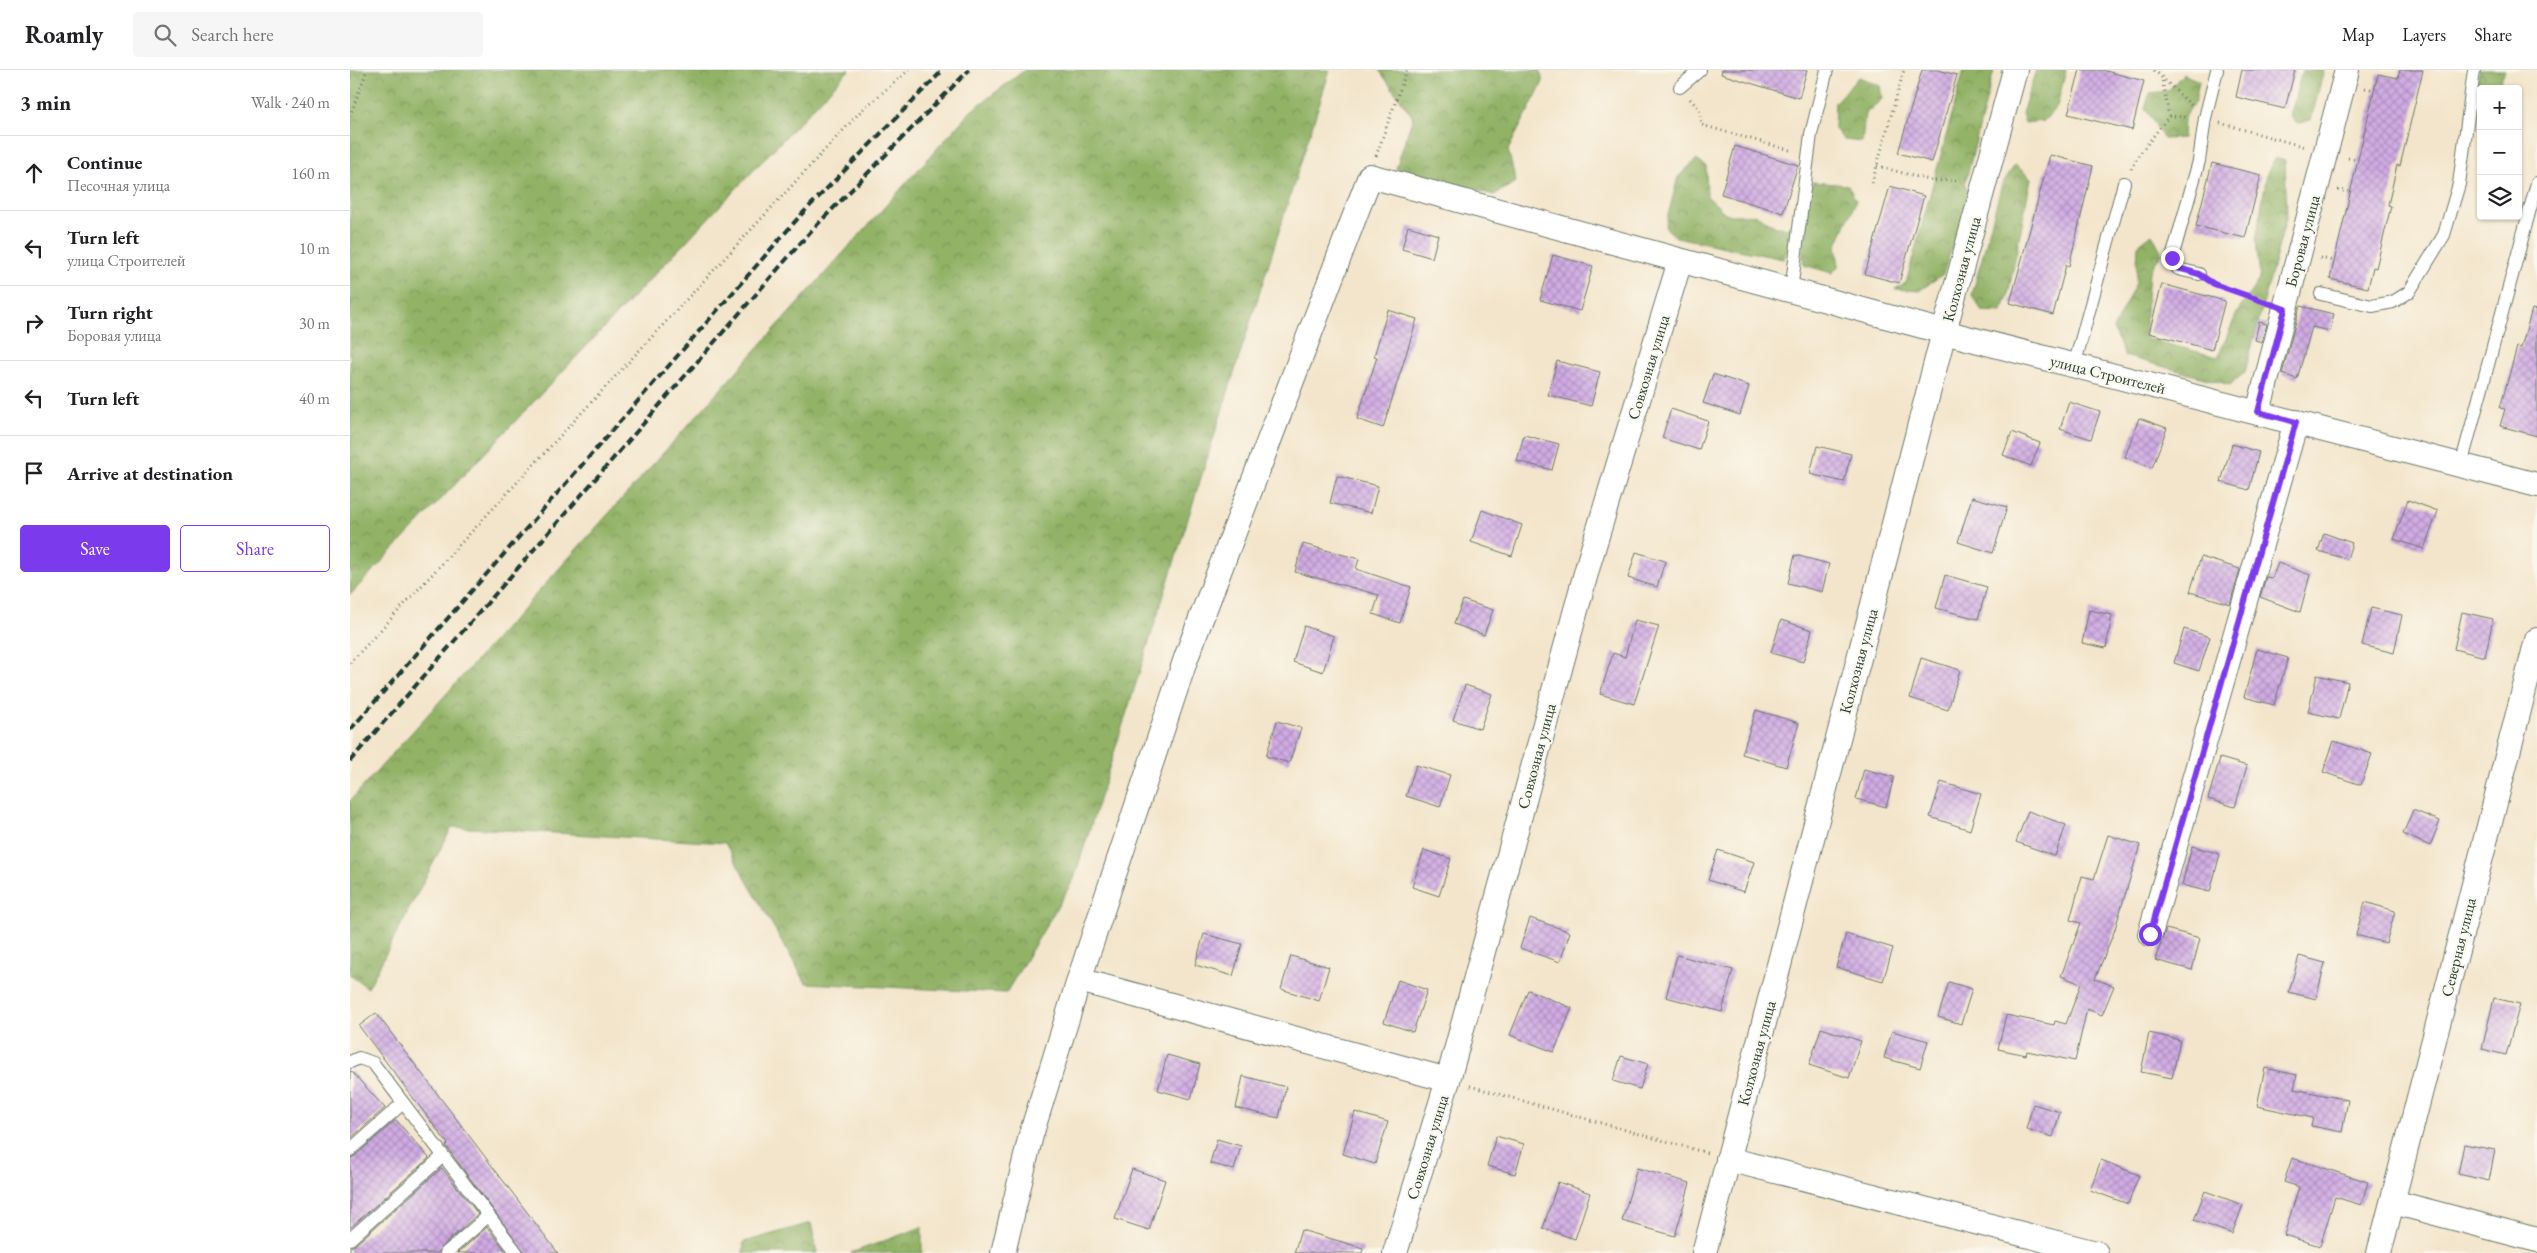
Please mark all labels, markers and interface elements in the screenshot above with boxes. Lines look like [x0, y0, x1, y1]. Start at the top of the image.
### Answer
search box [133, 12, 483, 57]
text: Roamly [25, 19, 103, 50]
icon: search [151, 21, 179, 49]
text: Search here [191, 22, 274, 47]
text: Map [2342, 23, 2374, 46]
text: Layers [2402, 23, 2446, 46]
text: Share [2474, 23, 2512, 46]
map controls [2477, 85, 2522, 220]
button: + [2477, 85, 2522, 130]
text: 3 min [20, 89, 71, 116]
text: Walk · 240 m [251, 92, 330, 113]
button: − [2477, 130, 2522, 175]
text: Continue [67, 150, 142, 175]
icon: ahead [20, 159, 48, 187]
text: 160 m [291, 163, 330, 184]
text: Песочная улица [67, 175, 170, 196]
button: layers [2477, 175, 2522, 220]
street label: Боровая улица [2280, 192, 2325, 289]
street label: Колхозная улица [1937, 214, 1986, 324]
text: Turn left [67, 225, 139, 250]
icon: left [20, 234, 48, 262]
text: 10 m [299, 238, 330, 259]
route end [2161, 247, 2184, 270]
text: улица Строителей [67, 250, 185, 271]
text: Turn right [67, 300, 153, 325]
icon: right [20, 309, 48, 337]
street label: Совхозная улица [1623, 312, 1675, 422]
text: 30 m [299, 313, 330, 334]
text: Боровая улица [67, 325, 161, 346]
street label: улица Строителей [2048, 350, 2168, 399]
icon: left [20, 384, 48, 412]
text: Turn left [67, 386, 139, 411]
text: 40 m [299, 388, 330, 409]
icon: arrive [20, 459, 48, 487]
text: Arrive at destination [67, 461, 233, 486]
button: Save [20, 525, 170, 572]
button: Share [180, 525, 330, 572]
street label: Колхозная улица [1834, 606, 1883, 716]
street label: Совхозная улица [1512, 700, 1561, 811]
street label: Северная улица [2436, 895, 2481, 999]
route start [2139, 923, 2162, 946]
street label: Колхозная улица [1732, 998, 1781, 1108]
street label: Совхозная улица [1402, 1092, 1454, 1202]

